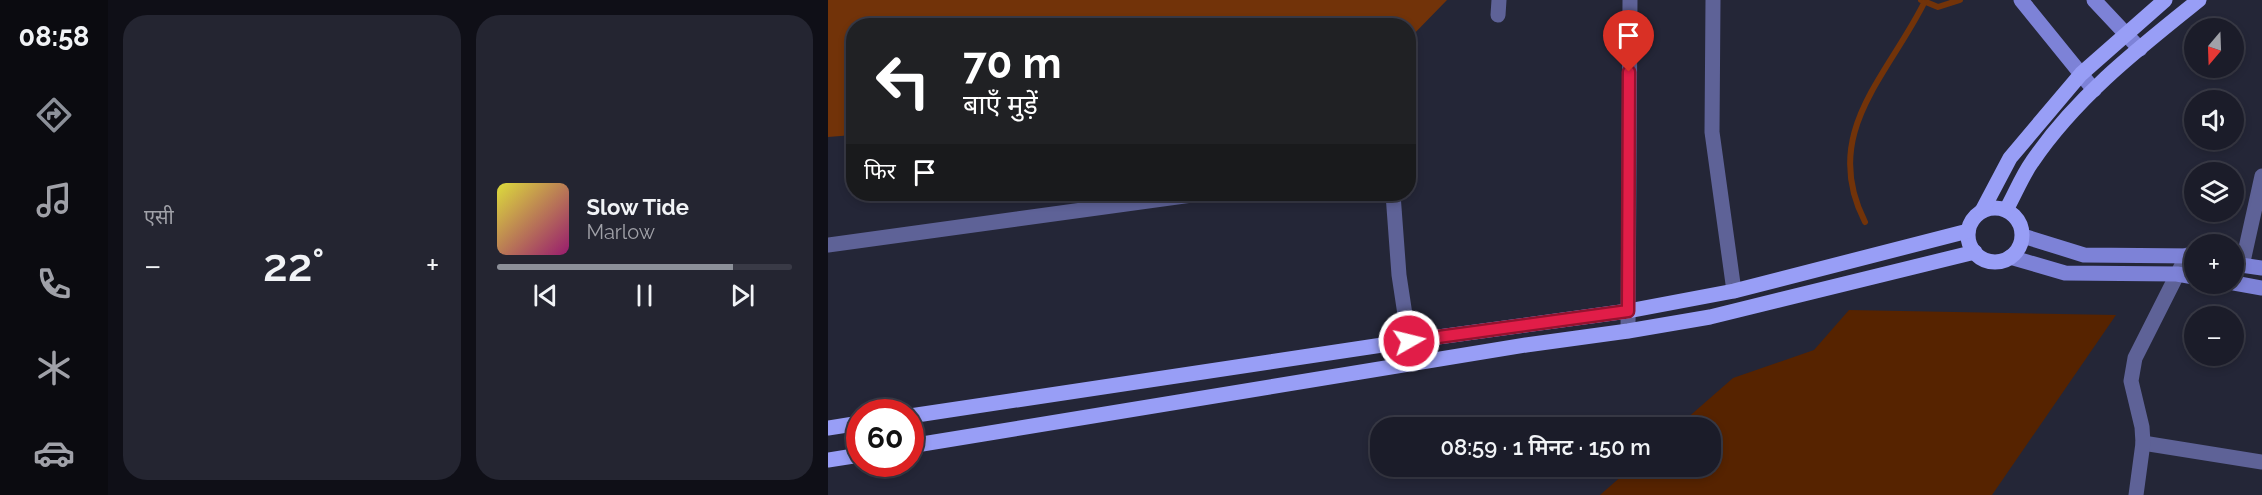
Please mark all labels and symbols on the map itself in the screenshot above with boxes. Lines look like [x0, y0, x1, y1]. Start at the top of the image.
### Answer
pin [1603, 10, 1654, 72]
north arrow [2184, 18, 2244, 78]
position arrow [1377, 309, 1441, 373]
speed limit sign: 60 [846, 399, 924, 477]

